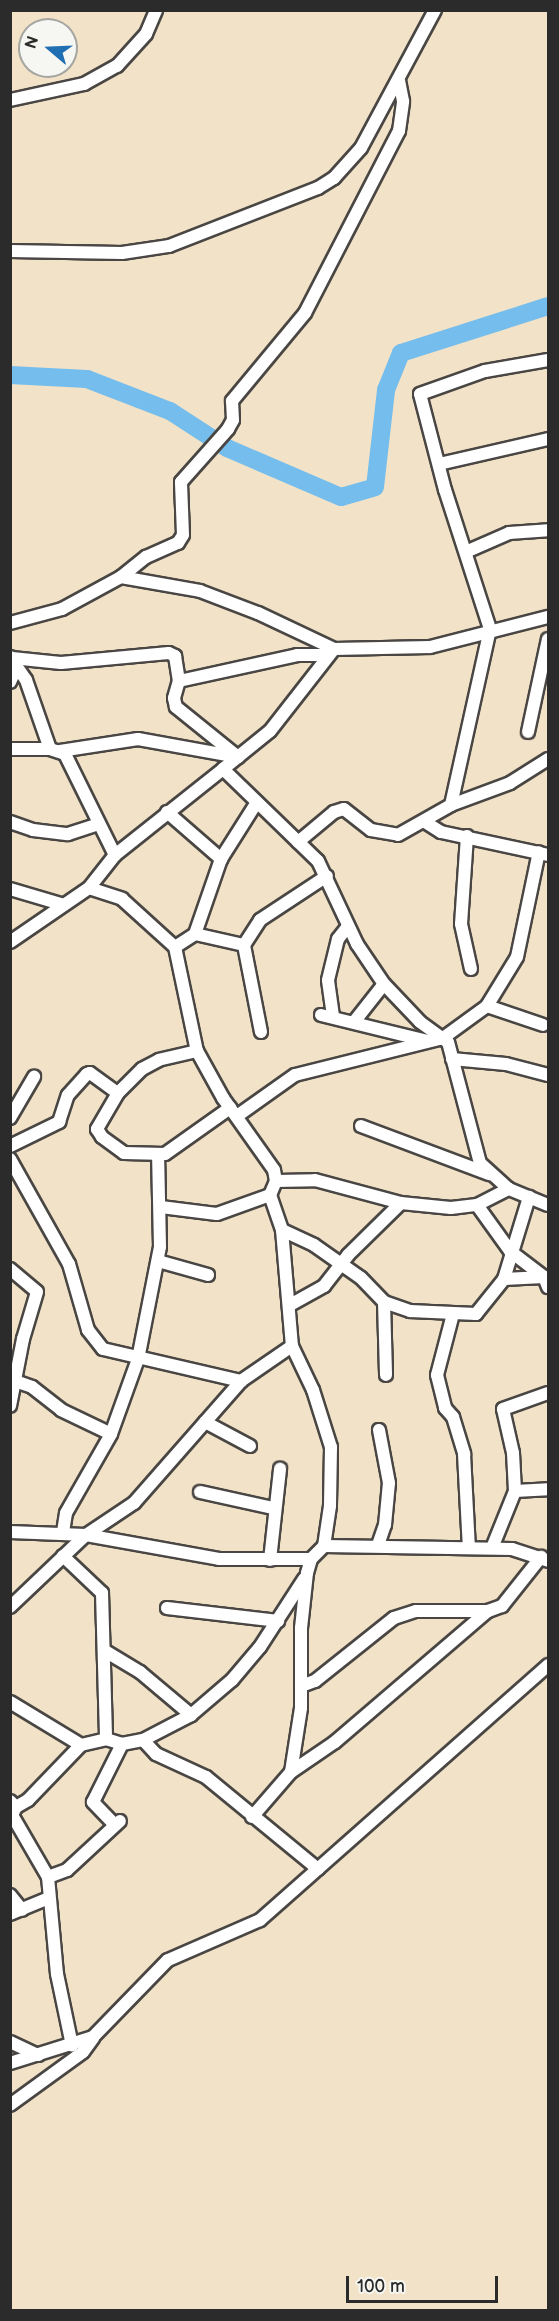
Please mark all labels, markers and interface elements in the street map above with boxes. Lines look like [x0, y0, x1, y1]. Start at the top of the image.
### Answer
north arrow [18, 18, 78, 78]
text: N [21, 34, 43, 51]
scale bar [349, 2264, 500, 2302]
text: 100 m [357, 2276, 405, 2297]

